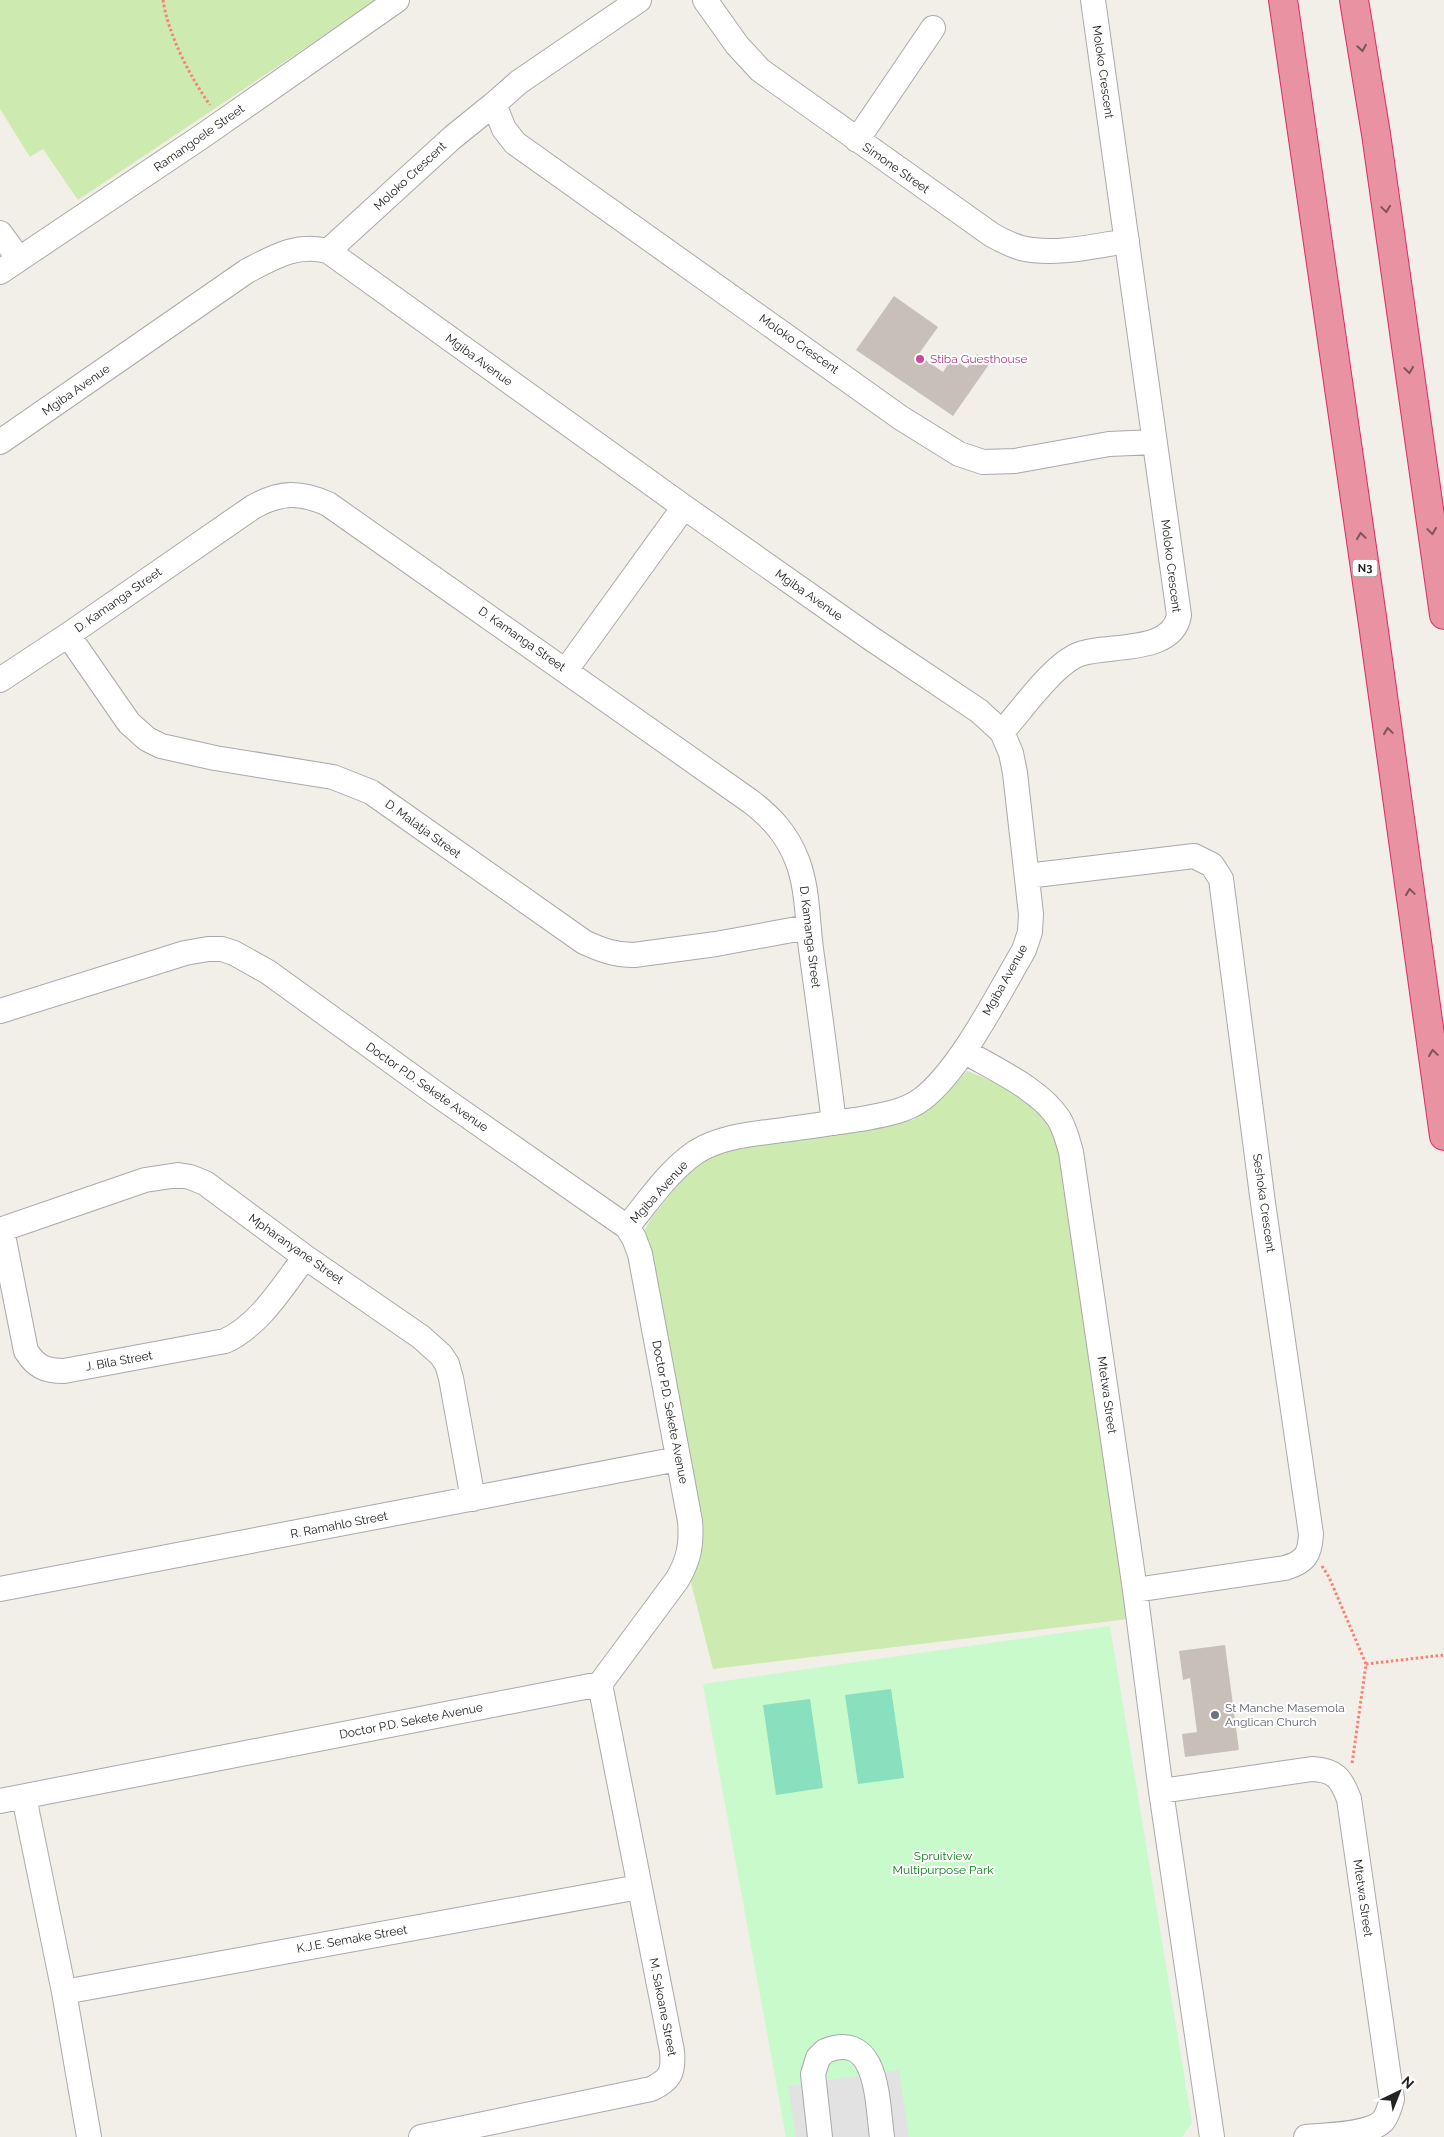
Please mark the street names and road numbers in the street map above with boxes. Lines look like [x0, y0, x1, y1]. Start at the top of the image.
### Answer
street label: Moloko Crescent [1090, 25, 1116, 119]
street label: Ramangoele Street [151, 102, 247, 174]
street label: Moloko Crescent [371, 139, 449, 213]
street label: Simone Street [860, 140, 932, 196]
street label: Moloko Crescent [757, 311, 841, 377]
street label: Mgiba Avenue [443, 331, 515, 389]
street label: Mgiba Avenue [40, 362, 112, 418]
street label: Moloko Crescent [1158, 519, 1184, 613]
road number: N3 [1352, 560, 1378, 576]
street label: D. Kamanga Street [72, 565, 164, 635]
street label: Mgiba Avenue [773, 567, 845, 623]
street label: D. Kamanga Street [476, 604, 568, 674]
street label: D. Malatja Street [382, 797, 464, 861]
street label: D. Kamanga Street [797, 885, 823, 989]
street label: Mgiba Avenue [980, 942, 1030, 1018]
street label: Doctor P.D. Sekete Avenue [363, 1039, 491, 1135]
street label: Seshoka Crescent [1250, 1153, 1278, 1253]
street label: Mgiba Avenue [627, 1158, 691, 1226]
street label: Mpharanyane Street [246, 1211, 346, 1287]
street label: Doctor P.D. Sekete Avenue [649, 1339, 691, 1485]
street label: J. Bila Street [84, 1348, 154, 1374]
street label: Mtetwa Street [1095, 1355, 1119, 1435]
street label: R. Ramahlo Street [289, 1509, 389, 1541]
street label: Doctor P.D. Sekete Avenue [338, 1700, 484, 1742]
street label: Mtetwa Street [1351, 1858, 1375, 1938]
street label: K.J.E. Semake Street [296, 1922, 408, 1956]
street label: M. Sakoane Street [647, 1957, 679, 2057]

